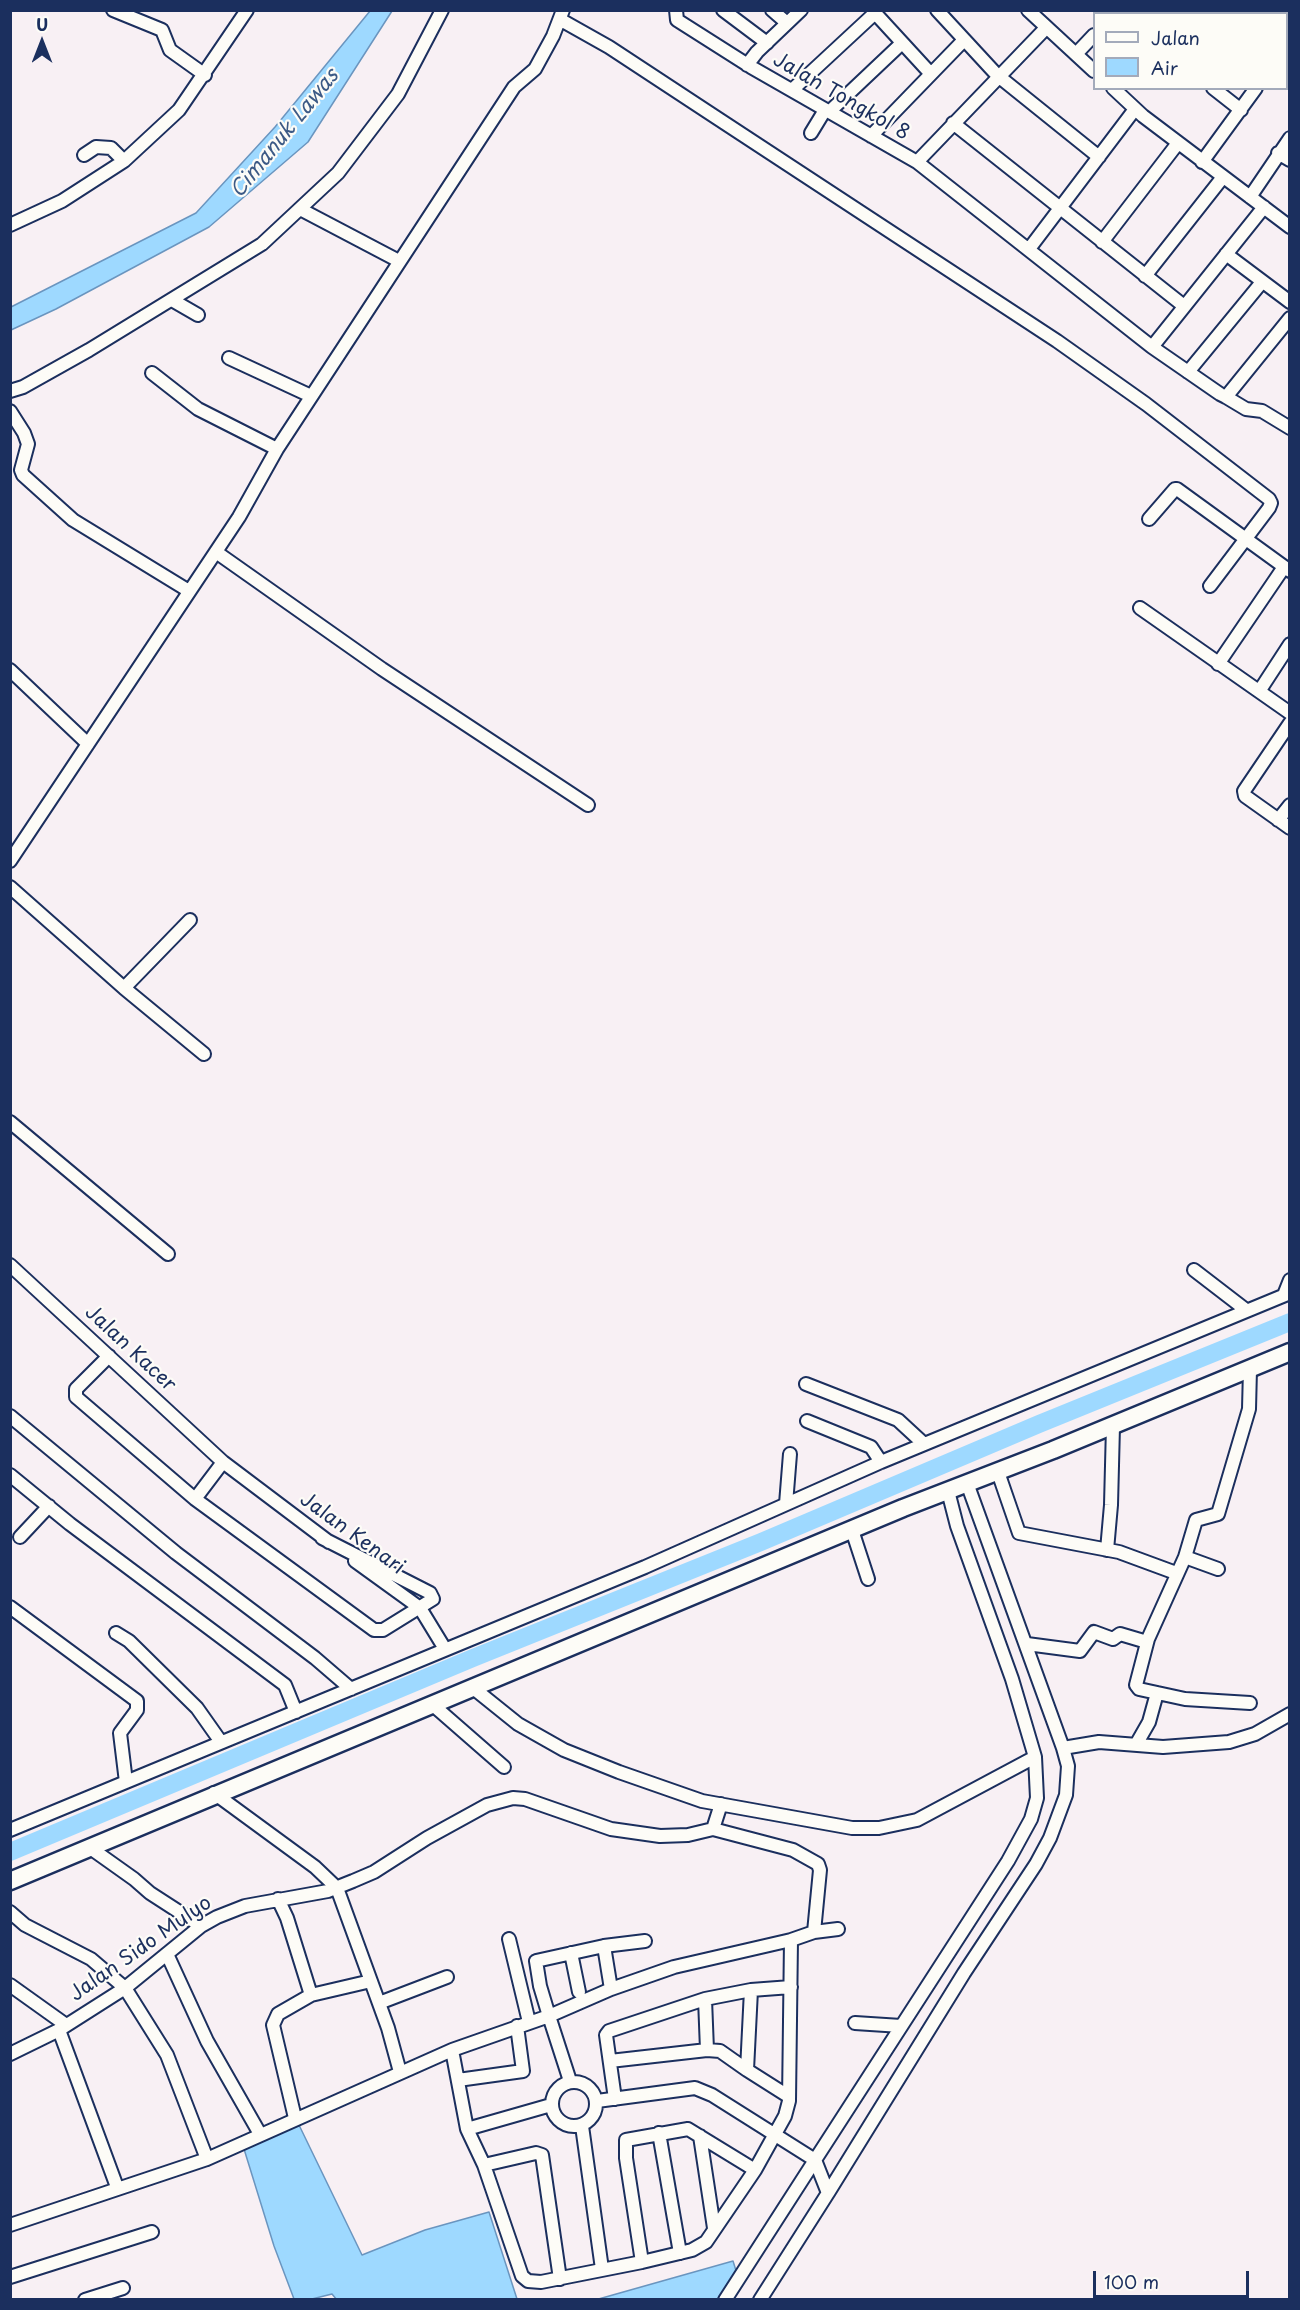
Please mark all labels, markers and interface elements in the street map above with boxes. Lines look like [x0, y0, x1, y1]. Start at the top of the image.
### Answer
north arrow [12, 12, 72, 72]
text: U [36, 12, 48, 36]
legend [1093, 12, 1288, 90]
text: Jalan [1151, 24, 1200, 51]
street label: Jalan Tongkol 8 [768, 48, 914, 146]
text: Air [1151, 54, 1178, 81]
water label: Cimanuk Lawas [225, 65, 345, 203]
street label: Jalan Kacer [80, 1301, 180, 1397]
street label: Jalan Kenari [295, 1488, 409, 1580]
street label: Jalan Sido Mulyo [66, 1891, 216, 2007]
scale bar [1096, 2259, 1252, 2297]
text: 100 m [1104, 2268, 1159, 2295]

